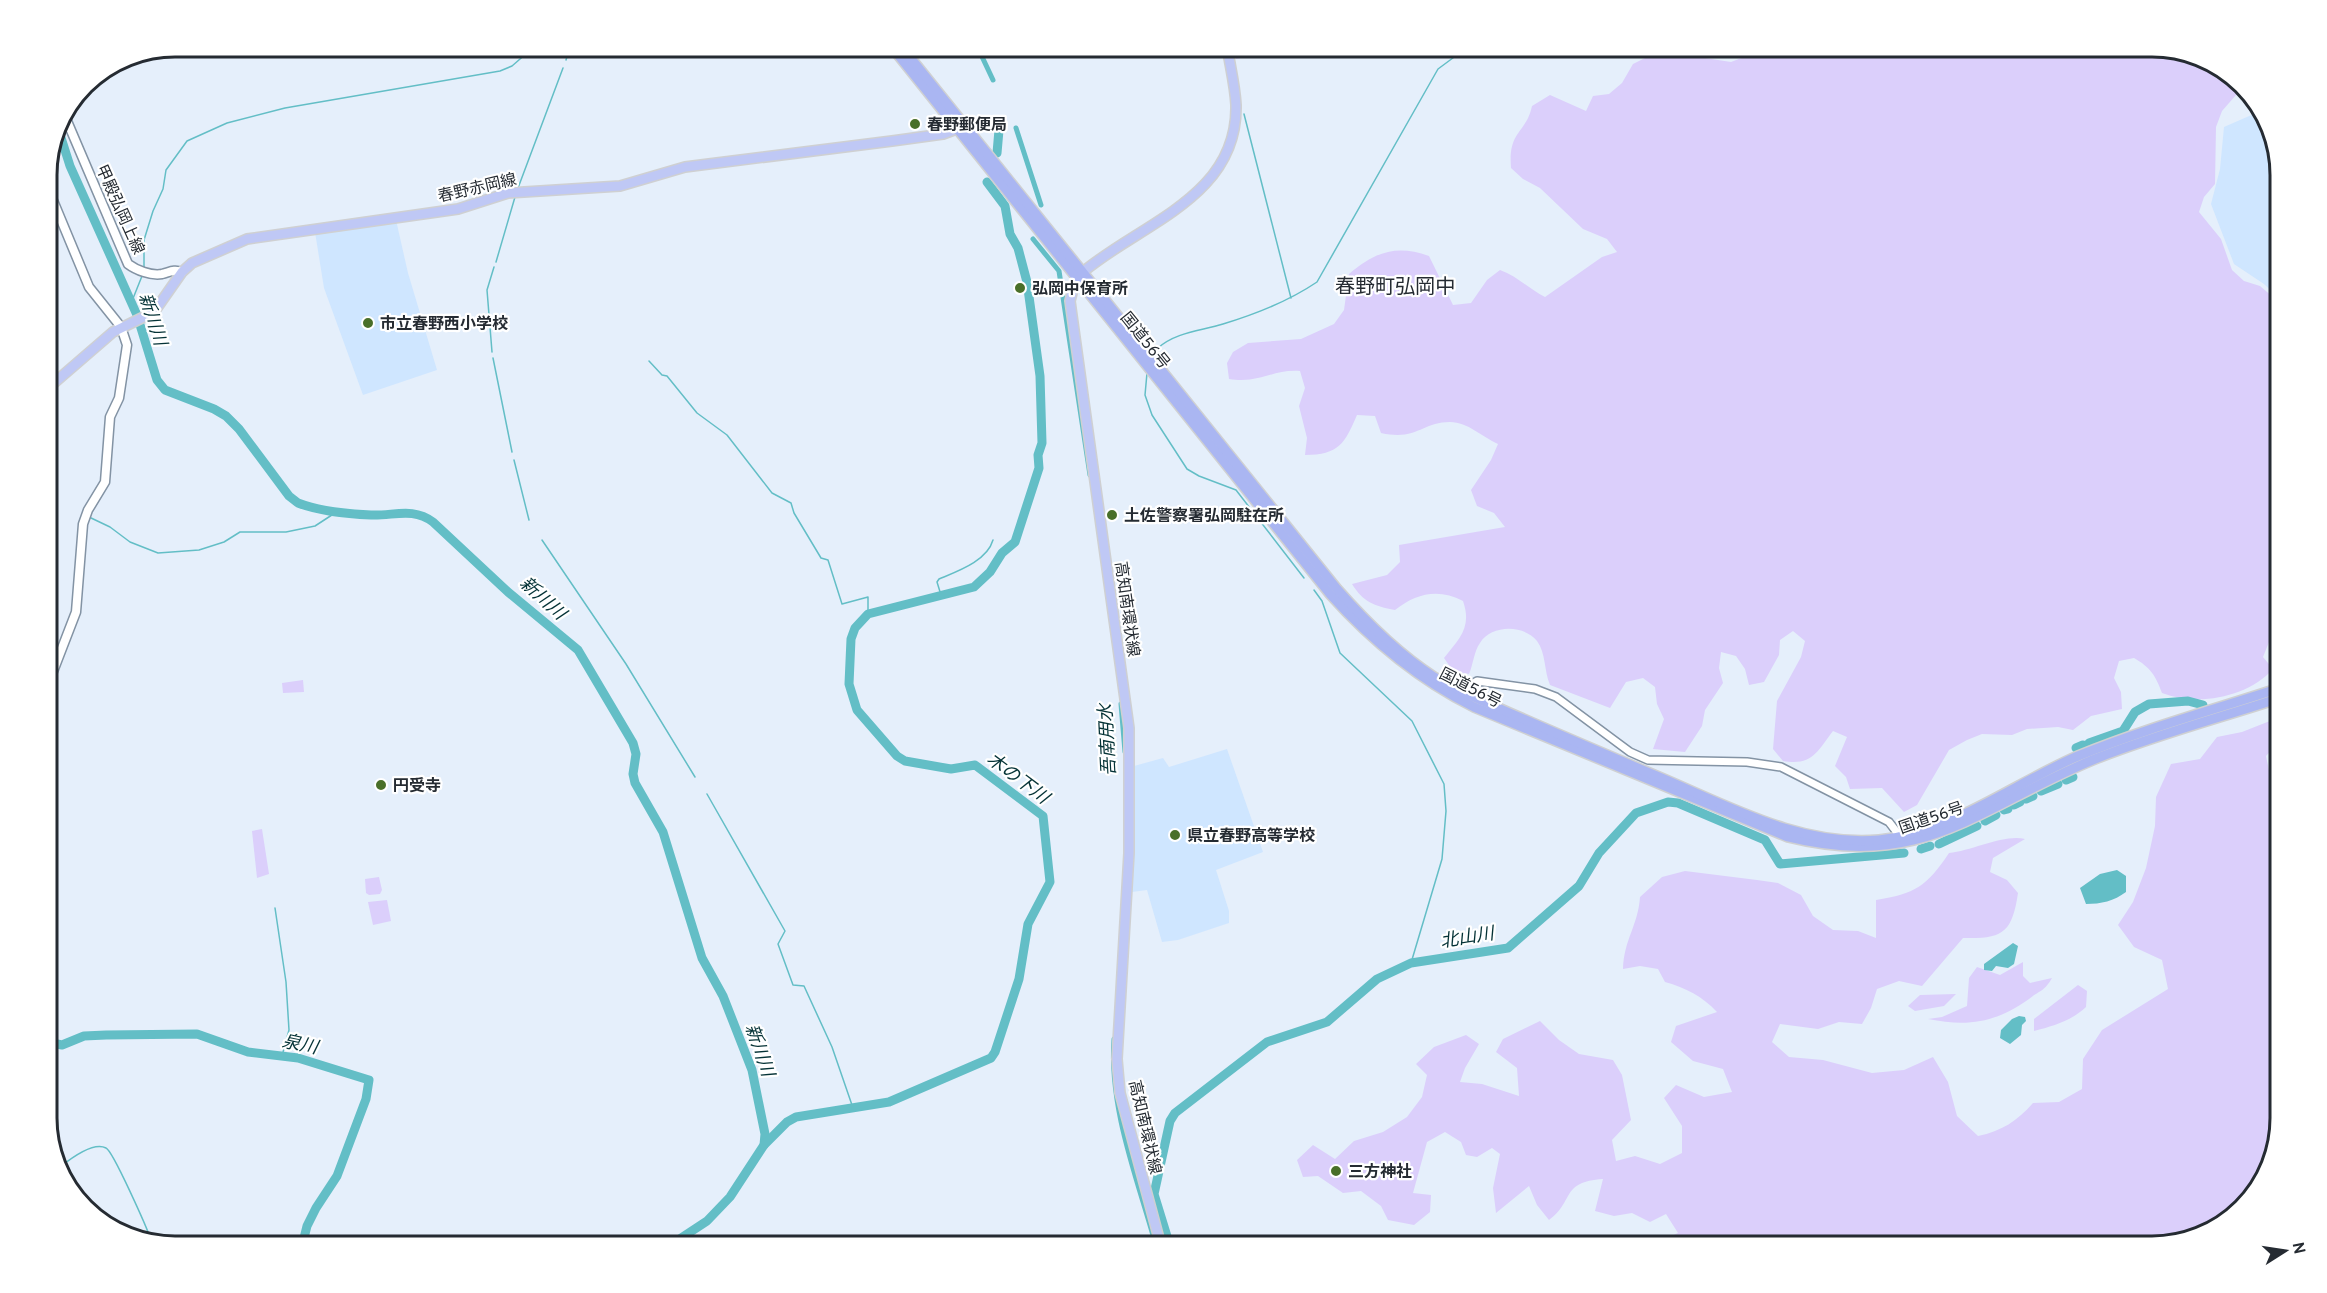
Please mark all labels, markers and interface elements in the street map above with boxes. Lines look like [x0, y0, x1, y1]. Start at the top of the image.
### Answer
place label: 春野郵便局 [927, 116, 1007, 136]
marker: 春野郵便局 [908, 117, 922, 131]
street label: 甲殿弘岡上線 [91, 162, 148, 258]
street label: 春野赤岡線 [436, 170, 519, 208]
district label: 春野町弘岡中 [1335, 275, 1455, 301]
place label: 弘岡中保育所 [1032, 280, 1128, 300]
marker: 弘岡中保育所 [1013, 281, 1027, 295]
water label: 新川川 [132, 290, 171, 351]
street label: 国道56号 [1115, 309, 1173, 374]
place label: 市立春野西小学校 [380, 315, 508, 335]
marker: 市立春野西小学校 [361, 316, 375, 330]
place label: 土佐警察署弘岡駐在所 [1124, 507, 1284, 527]
marker: 土佐警察署弘岡駐在所 [1105, 508, 1119, 522]
street label: 高知南環状線 [1109, 560, 1143, 658]
water label: 新川川 [514, 573, 571, 627]
street label: 国道56号 [1435, 665, 1505, 713]
water label: 吾南用水 [1095, 701, 1122, 776]
water label: 木の下川 [981, 748, 1054, 811]
place label: 円受寺 [393, 777, 441, 797]
marker: 円受寺 [374, 778, 388, 792]
street label: 国道56号 [1896, 798, 1967, 839]
place label: 県立春野高等学校 [1187, 827, 1315, 847]
marker: 県立春野高等学校 [1168, 828, 1182, 842]
water label: 北山川 [1439, 923, 1498, 954]
water label: 新川川 [739, 1021, 779, 1082]
water label: 泉川 [280, 1030, 322, 1061]
street label: 高知南環状線 [1124, 1078, 1165, 1176]
place label: 三方神社 [1348, 1162, 1412, 1183]
marker: 三方神社 [1329, 1164, 1343, 1178]
north arrow [2255, 1221, 2315, 1281]
text: N [2287, 1241, 2309, 1256]

